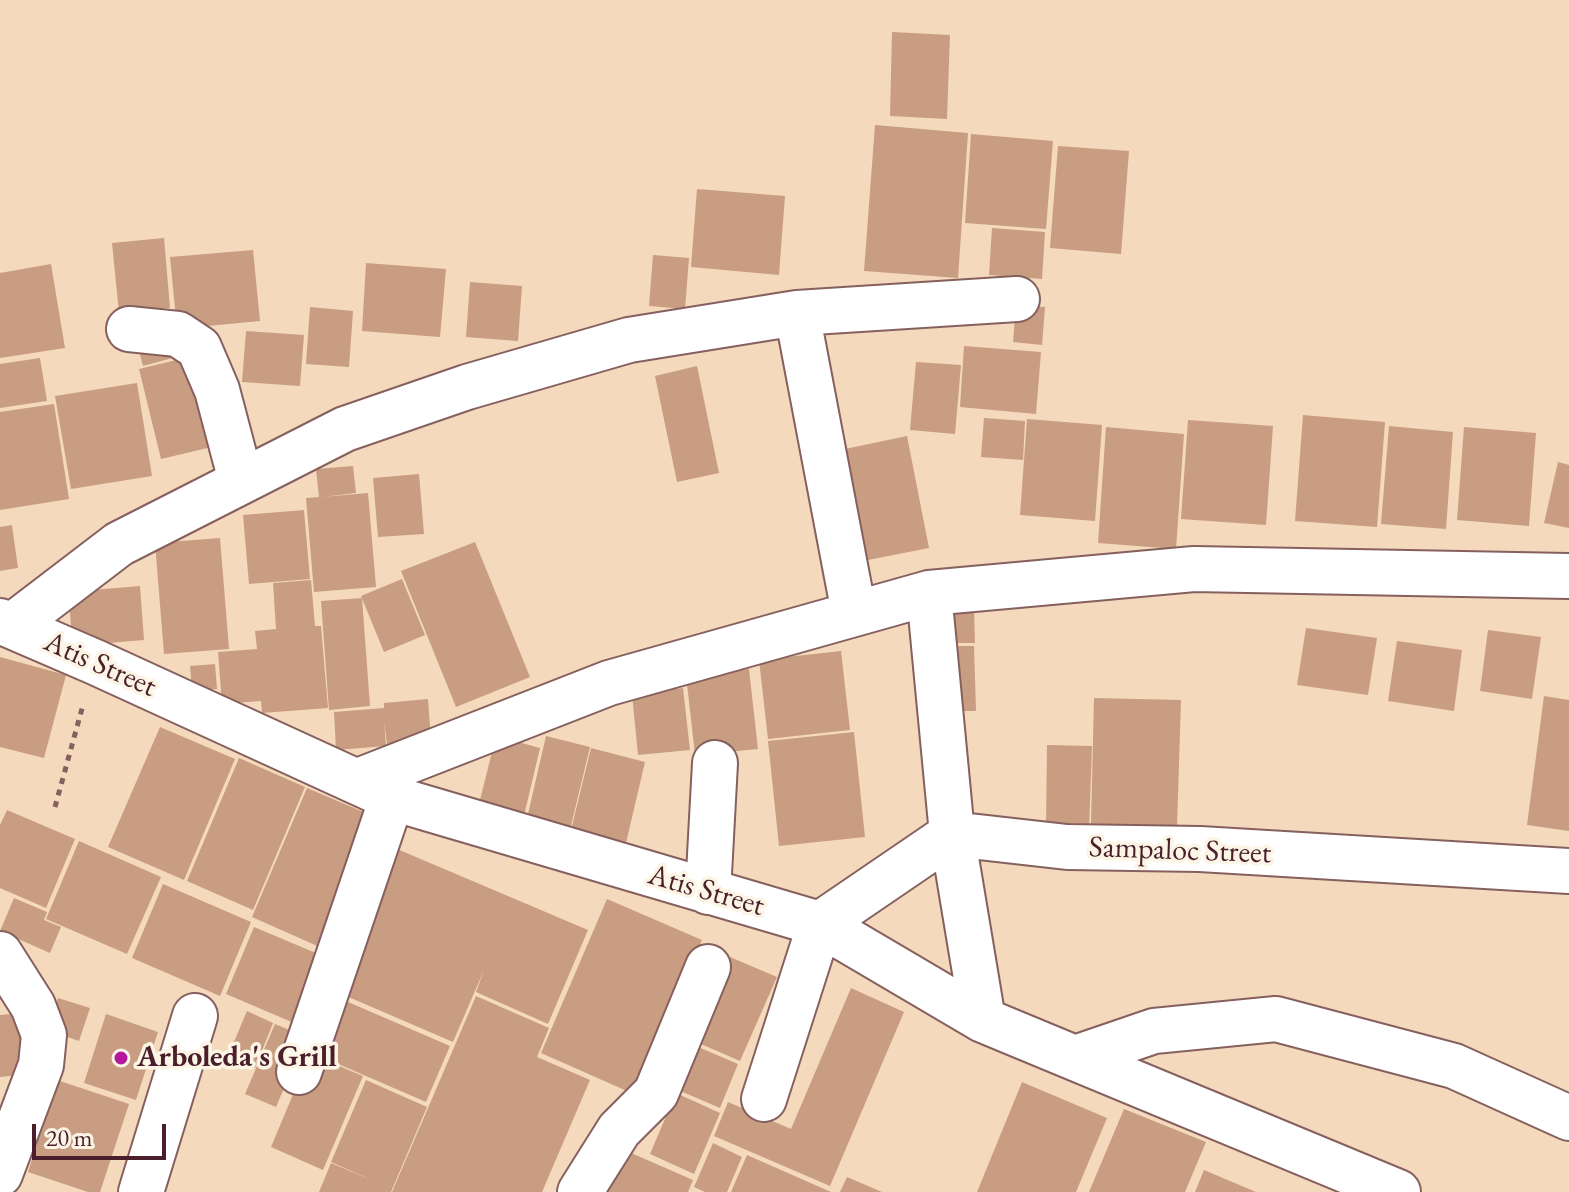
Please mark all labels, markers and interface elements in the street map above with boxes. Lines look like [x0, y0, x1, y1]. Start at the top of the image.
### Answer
street label: Atis Street [38, 624, 162, 706]
street label: Sampaloc Street [1088, 830, 1272, 872]
street label: Atis Street [644, 857, 768, 925]
place label: Arboleda's Grill [137, 1040, 337, 1076]
marker: Arboleda's Grill [112, 1049, 130, 1067]
scale bar [36, 1108, 170, 1158]
text: 20 m [46, 1122, 93, 1153]

